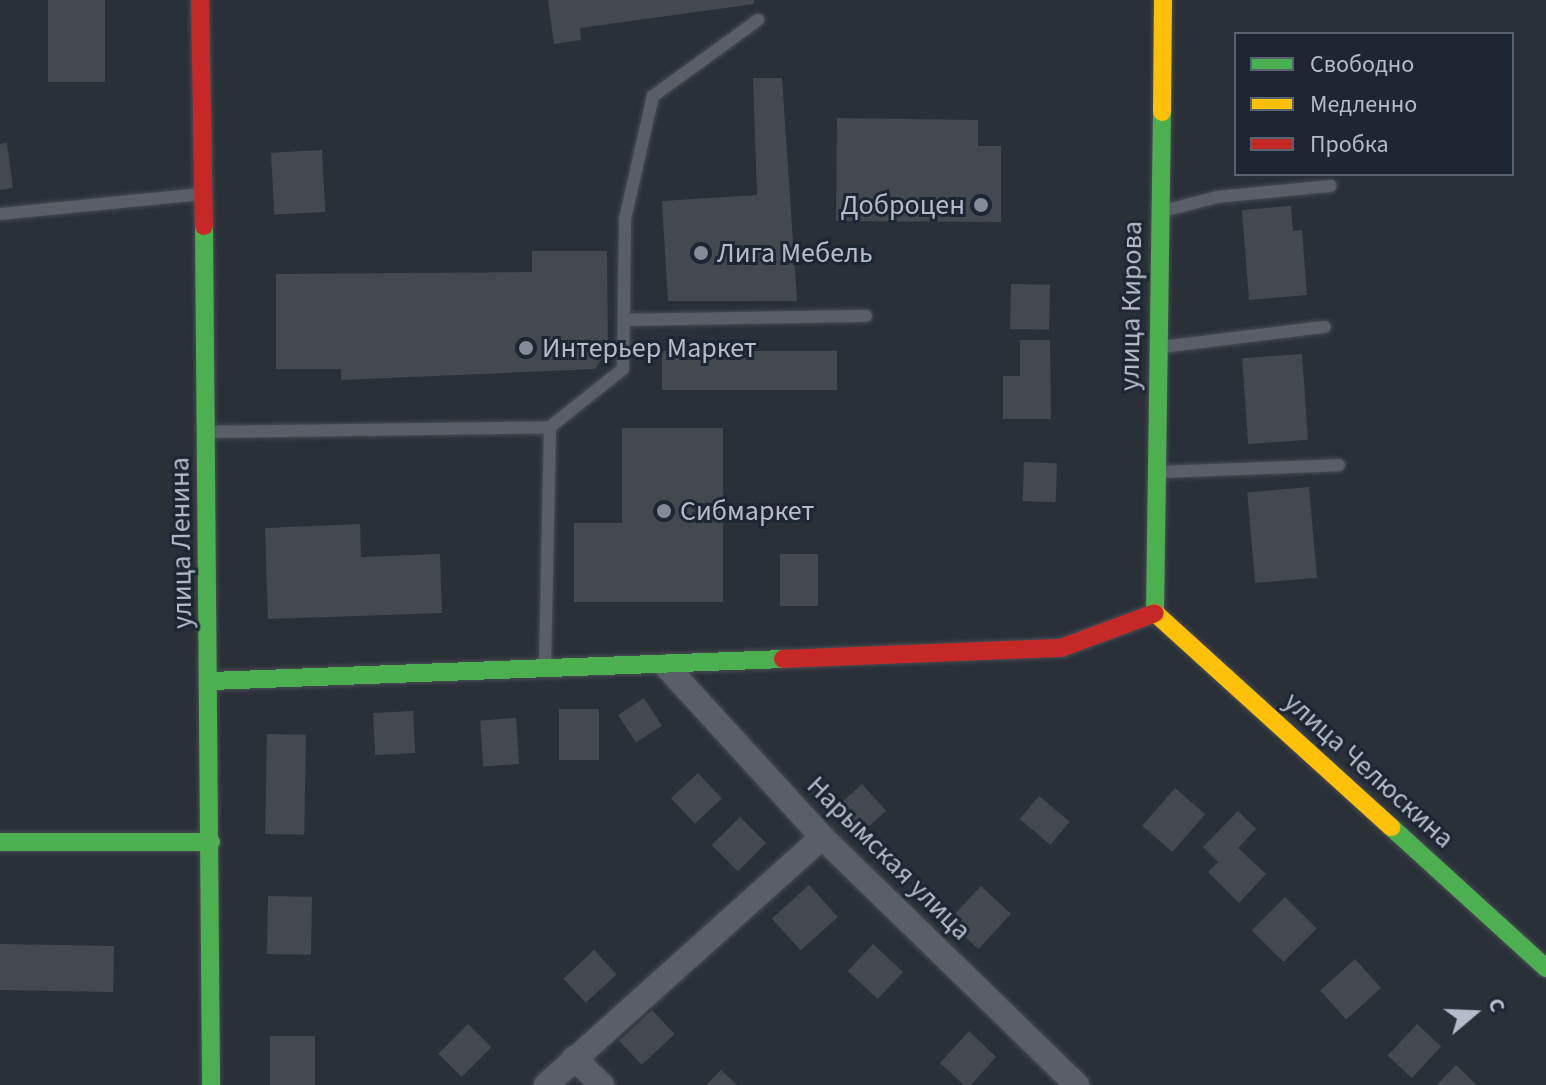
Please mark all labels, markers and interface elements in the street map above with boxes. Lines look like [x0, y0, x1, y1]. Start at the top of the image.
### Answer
legend [1234, 32, 1514, 176]
text: Свободно [1310, 47, 1414, 82]
text: Медленно [1310, 87, 1417, 122]
text: Пробка [1310, 127, 1389, 162]
place label: Доброцен [841, 188, 965, 222]
marker: Доброцен [972, 196, 990, 214]
street label: улица Кирова [1113, 221, 1149, 391]
place label: Лига Мебель [717, 236, 873, 270]
marker: Лига Мебель [692, 244, 710, 262]
place label: Интерьер Маркет [542, 331, 757, 365]
marker: Интерьер Маркет [517, 339, 535, 357]
street label: улица Ленина [163, 457, 199, 629]
place label: Сибмаркет [680, 494, 814, 528]
marker: Сибмаркет [655, 502, 673, 520]
street label: улица Челюскина [1277, 685, 1461, 855]
street label: Нарымская улица [800, 769, 978, 947]
north arrow [1434, 973, 1514, 1053]
text: С [1479, 994, 1514, 1016]

